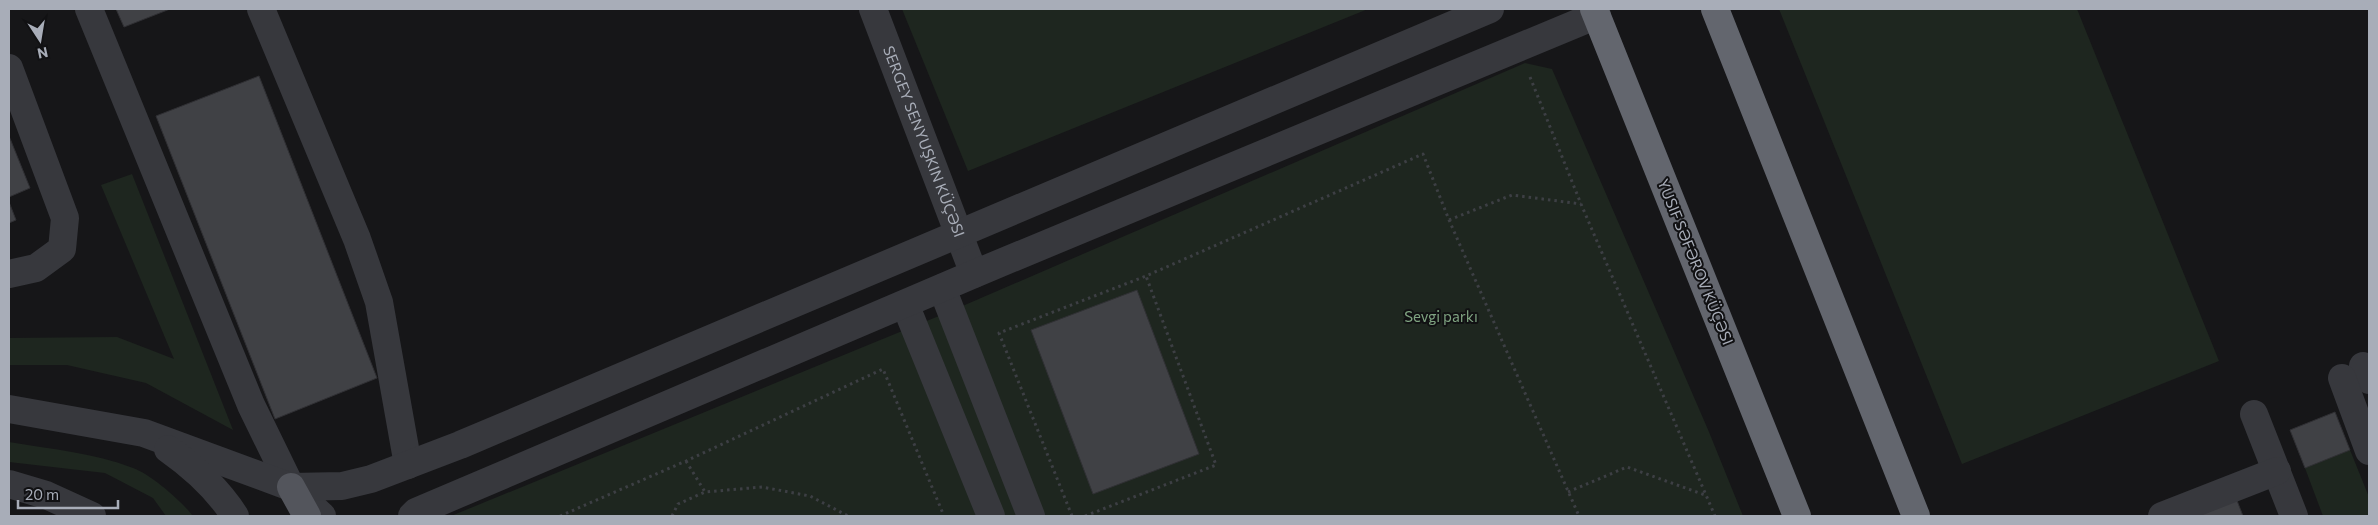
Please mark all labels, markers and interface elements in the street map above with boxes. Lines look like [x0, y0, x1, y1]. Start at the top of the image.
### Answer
north arrow [15, 15, 65, 65]
street label: SERGEY SENYUŞKIN KÜÇƏSI [880, 43, 969, 240]
text: N [36, 44, 50, 63]
street label: YUSIF SƏFƏROV KÜÇƏSI [1654, 176, 1737, 347]
park label: Sevgi parkı [1404, 307, 1478, 325]
scale bar [18, 478, 118, 510]
text: 20 m [25, 485, 59, 503]

